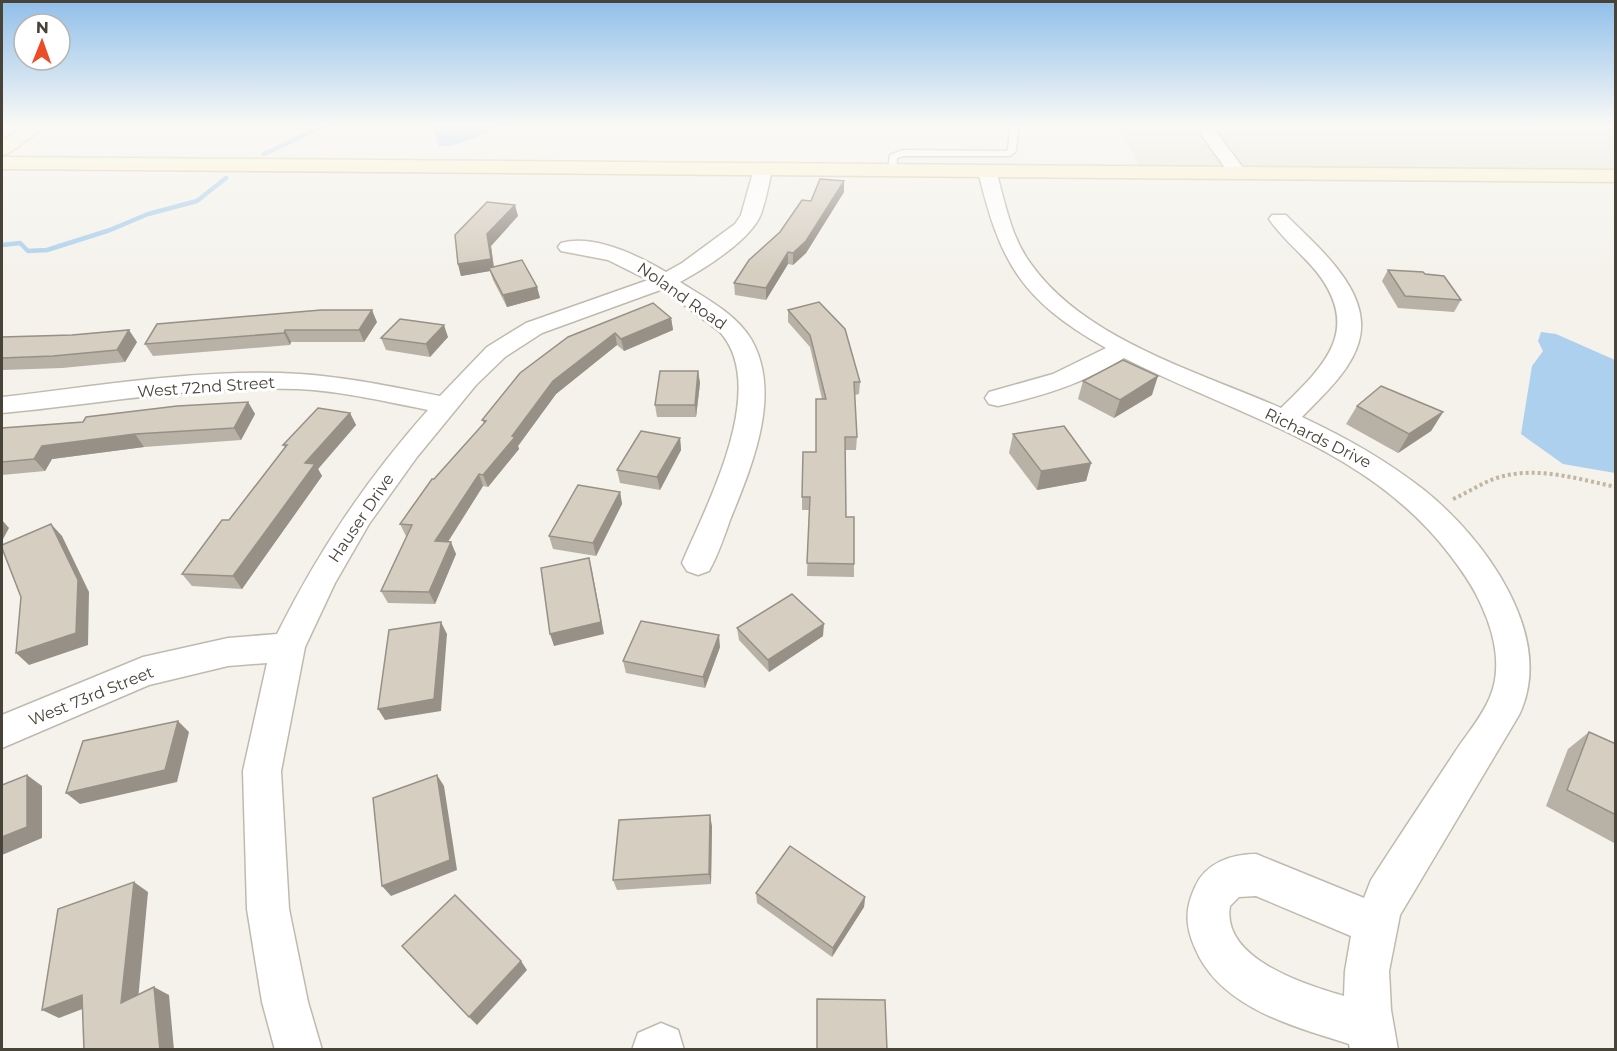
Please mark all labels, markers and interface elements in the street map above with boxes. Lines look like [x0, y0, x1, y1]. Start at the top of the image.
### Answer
north arrow [12, 12, 72, 72]
text: N [36, 18, 49, 37]
street label: Noland Road [634, 258, 730, 334]
street label: West 72nd Street [137, 373, 276, 401]
street label: Richards Drive [1262, 404, 1374, 472]
street label: Hauser Drive [324, 470, 398, 566]
street label: West 73rd Street [26, 662, 157, 730]

